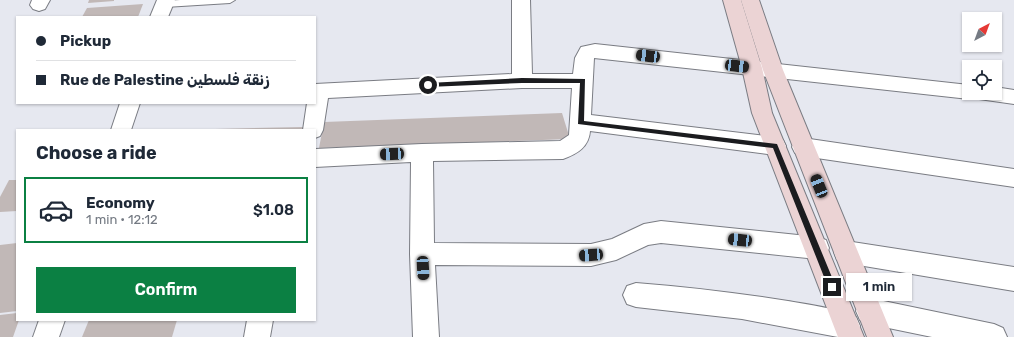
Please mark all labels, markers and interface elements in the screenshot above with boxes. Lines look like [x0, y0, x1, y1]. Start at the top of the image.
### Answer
north arrow [962, 12, 1002, 52]
map controls [962, 12, 1002, 100]
text: Pickup [60, 32, 111, 50]
car [635, 49, 661, 63]
car [724, 59, 750, 73]
button: locate [962, 60, 1002, 100]
text: Rue de Palestine زنقة فلسطين [60, 71, 270, 89]
route start [419, 76, 437, 94]
text: Choose a ride [36, 142, 157, 164]
car [380, 147, 404, 161]
car [809, 173, 829, 199]
icon: car [38, 192, 74, 228]
text: Economy [86, 194, 155, 212]
text: $1.08 [253, 201, 294, 219]
text: 1 min · 12:12 [86, 212, 158, 227]
car [727, 233, 753, 247]
car [579, 248, 603, 262]
car [416, 256, 430, 280]
button: Confirm [36, 267, 296, 313]
callout: 1 min [846, 273, 912, 301]
route end [823, 278, 841, 296]
text: 1 min [863, 279, 895, 294]

